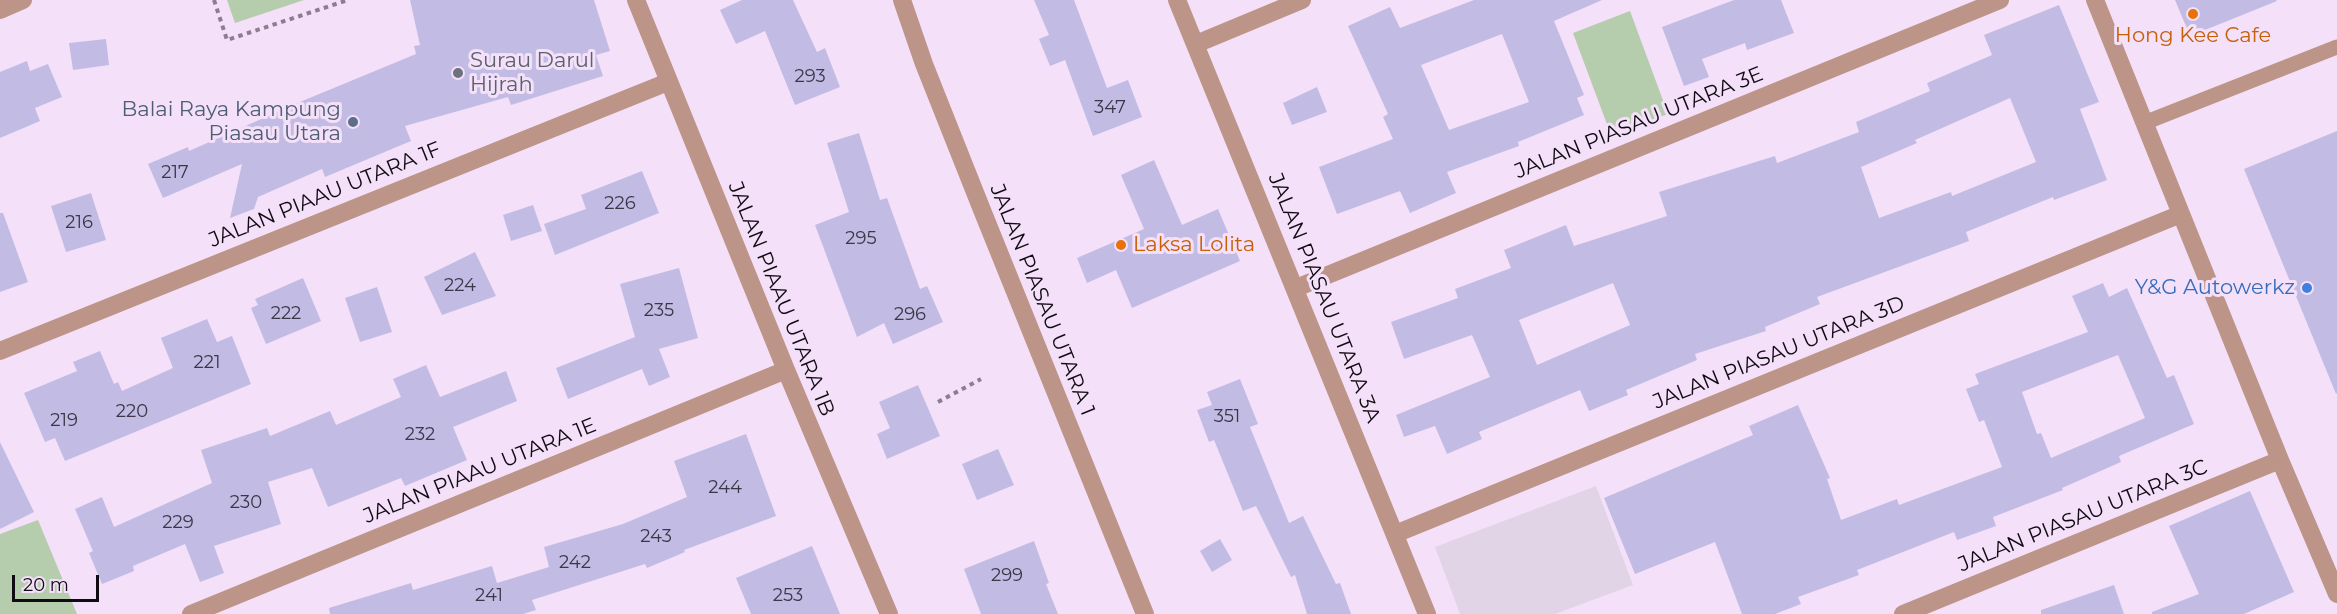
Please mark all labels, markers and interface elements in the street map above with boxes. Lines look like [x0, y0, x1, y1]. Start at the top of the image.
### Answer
marker: Hong Kee Cafe [2186, 7, 2200, 21]
place label: Hong Kee Cafe [2115, 23, 2271, 49]
place label: Surau Darul Hijrah [470, 48, 595, 98]
street label: JALAN PIASAU UTARA 3E [1511, 62, 1767, 184]
marker: Surau Darul Hijrah [451, 66, 465, 80]
house number: 293 [794, 66, 826, 88]
place label: Balai Raya Kampung Piasau Utara [121, 97, 341, 147]
house number: 347 [1094, 97, 1126, 119]
marker: Balai Raya Kampung Piasau Utara [346, 115, 360, 129]
street label: JALAN PIAAU UTARA 1F [205, 137, 445, 253]
house number: 217 [161, 162, 189, 184]
street label: JALAN PIASAU UTARA 3A [1262, 170, 1386, 426]
street label: JALAN PIAAU UTARA 1B [722, 178, 840, 420]
street label: JALAN PIASAU UTARA 1 [984, 181, 1100, 419]
house number: 226 [604, 193, 636, 215]
house number: 216 [65, 212, 93, 234]
house number: 295 [845, 228, 877, 250]
place label: Laksa Lolita [1133, 232, 1255, 258]
marker: Laksa Lolita [1114, 238, 1128, 252]
house number: 224 [444, 275, 476, 297]
place label: Y&G Autowerkz [2135, 275, 2295, 301]
marker: Y&G Autowerkz [2300, 281, 2314, 295]
street label: JALAN PIASAU UTARA 3D [1650, 291, 1908, 415]
house number: 235 [644, 300, 674, 322]
house number: 222 [271, 303, 301, 325]
house number: 296 [894, 304, 926, 326]
house number: 221 [194, 352, 220, 374]
house number: 220 [116, 401, 148, 423]
house number: 351 [1214, 406, 1240, 428]
house number: 219 [50, 410, 78, 432]
street label: JALAN PIAAU UTARA 1E [360, 413, 600, 529]
house number: 232 [405, 424, 435, 446]
street label: JALAN PIASAU UTARA 3C [1955, 454, 2211, 578]
house number: 244 [708, 477, 742, 499]
house number: 230 [230, 492, 262, 514]
house number: 229 [162, 512, 194, 534]
house number: 243 [640, 526, 672, 548]
house number: 242 [559, 552, 591, 574]
scale bar [15, 563, 102, 601]
house number: 299 [991, 565, 1023, 587]
text: 20 m [23, 574, 69, 596]
house number: 241 [475, 585, 503, 607]
house number: 253 [773, 585, 803, 607]

